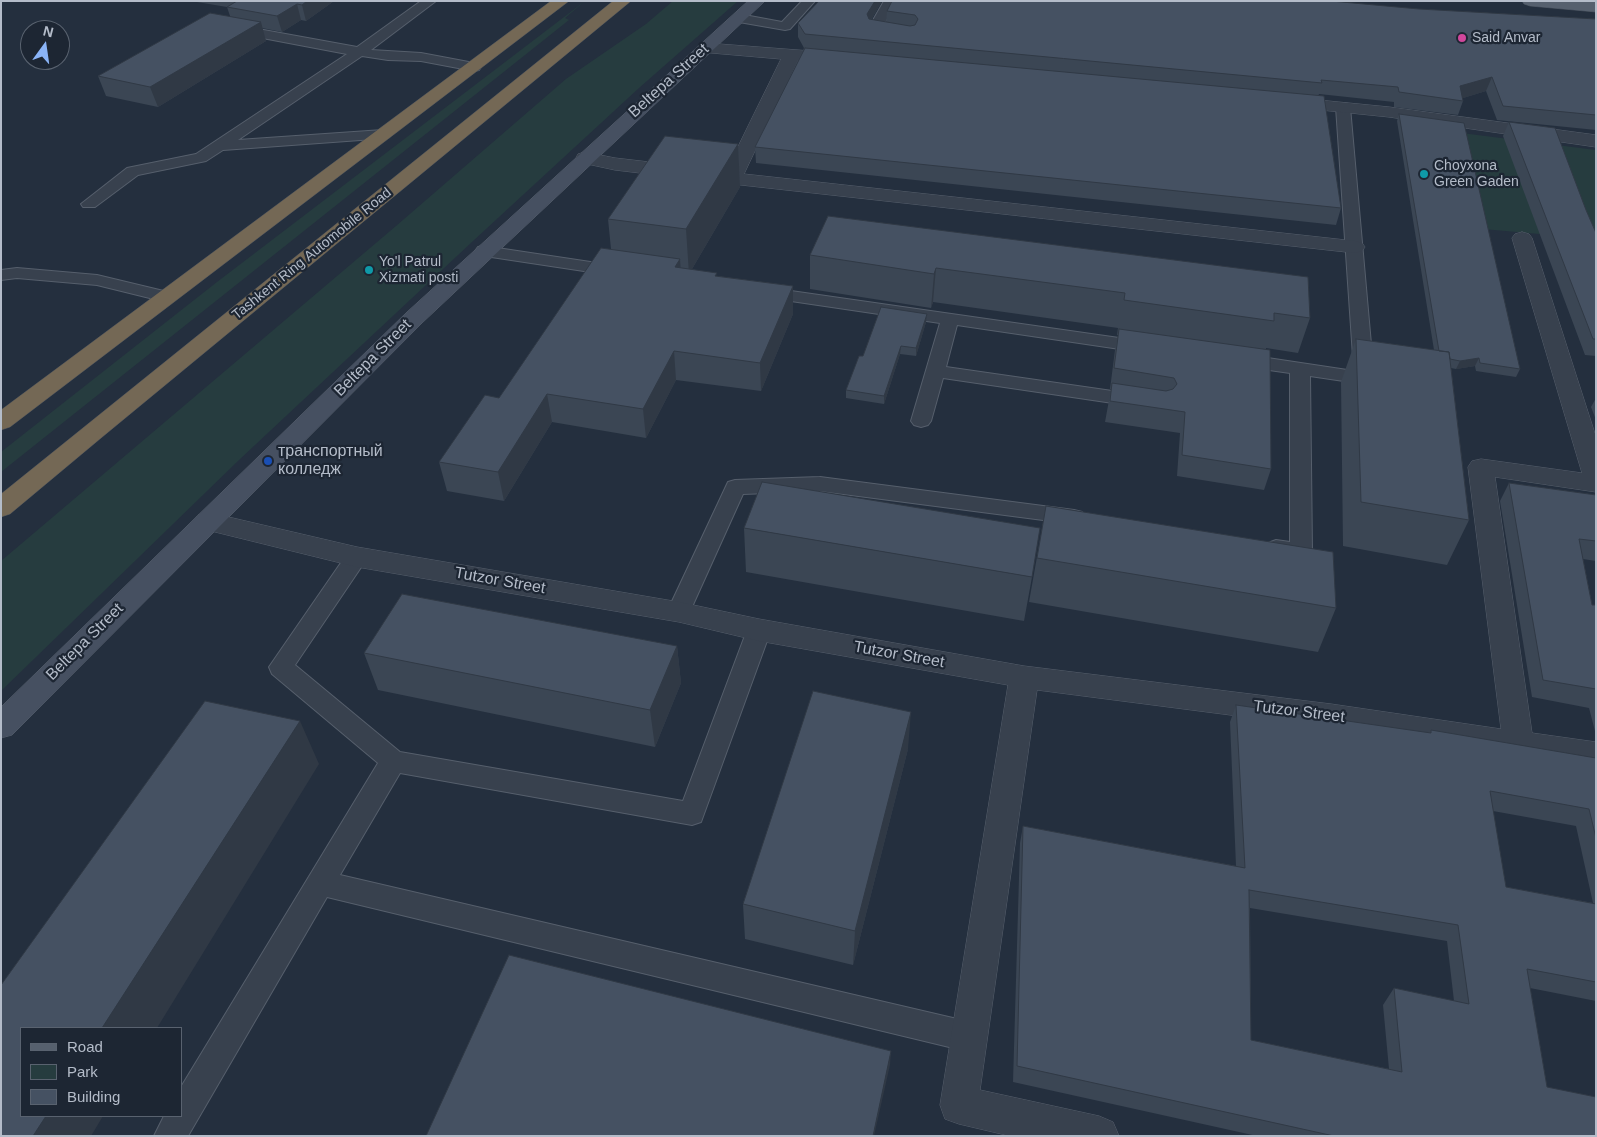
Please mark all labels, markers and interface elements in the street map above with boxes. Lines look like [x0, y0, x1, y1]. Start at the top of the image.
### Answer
north arrow [20, 20, 70, 70]
text: N [42, 22, 55, 40]
place label: Said Anvar [1472, 30, 1540, 46]
marker: Said Anvar [1456, 32, 1468, 44]
street label: Beltepa Street [625, 40, 713, 122]
place label: Choyxona Green Gaden [1434, 158, 1519, 190]
marker: Choyxona Green Gaden [1418, 168, 1430, 180]
street label: Tashkent Ring Automobile Road [229, 185, 395, 323]
place label: Yo'l Patrul Xizmati posti [379, 254, 458, 286]
marker: Yo'l Patrul Xizmati posti [363, 264, 375, 276]
street label: Beltepa Street [330, 315, 416, 401]
place label: транспортный колледж [278, 442, 383, 480]
marker: транспортный колледж [262, 455, 274, 467]
street label: Tutzor Street [453, 564, 547, 598]
street label: Beltepa Street [42, 599, 128, 685]
street label: Tutzor Street [852, 638, 946, 672]
street label: Tutzor Street [1252, 697, 1346, 727]
legend [20, 1027, 182, 1117]
text: Road [67, 1038, 103, 1055]
text: Park [67, 1063, 98, 1080]
text: Building [67, 1088, 120, 1105]

